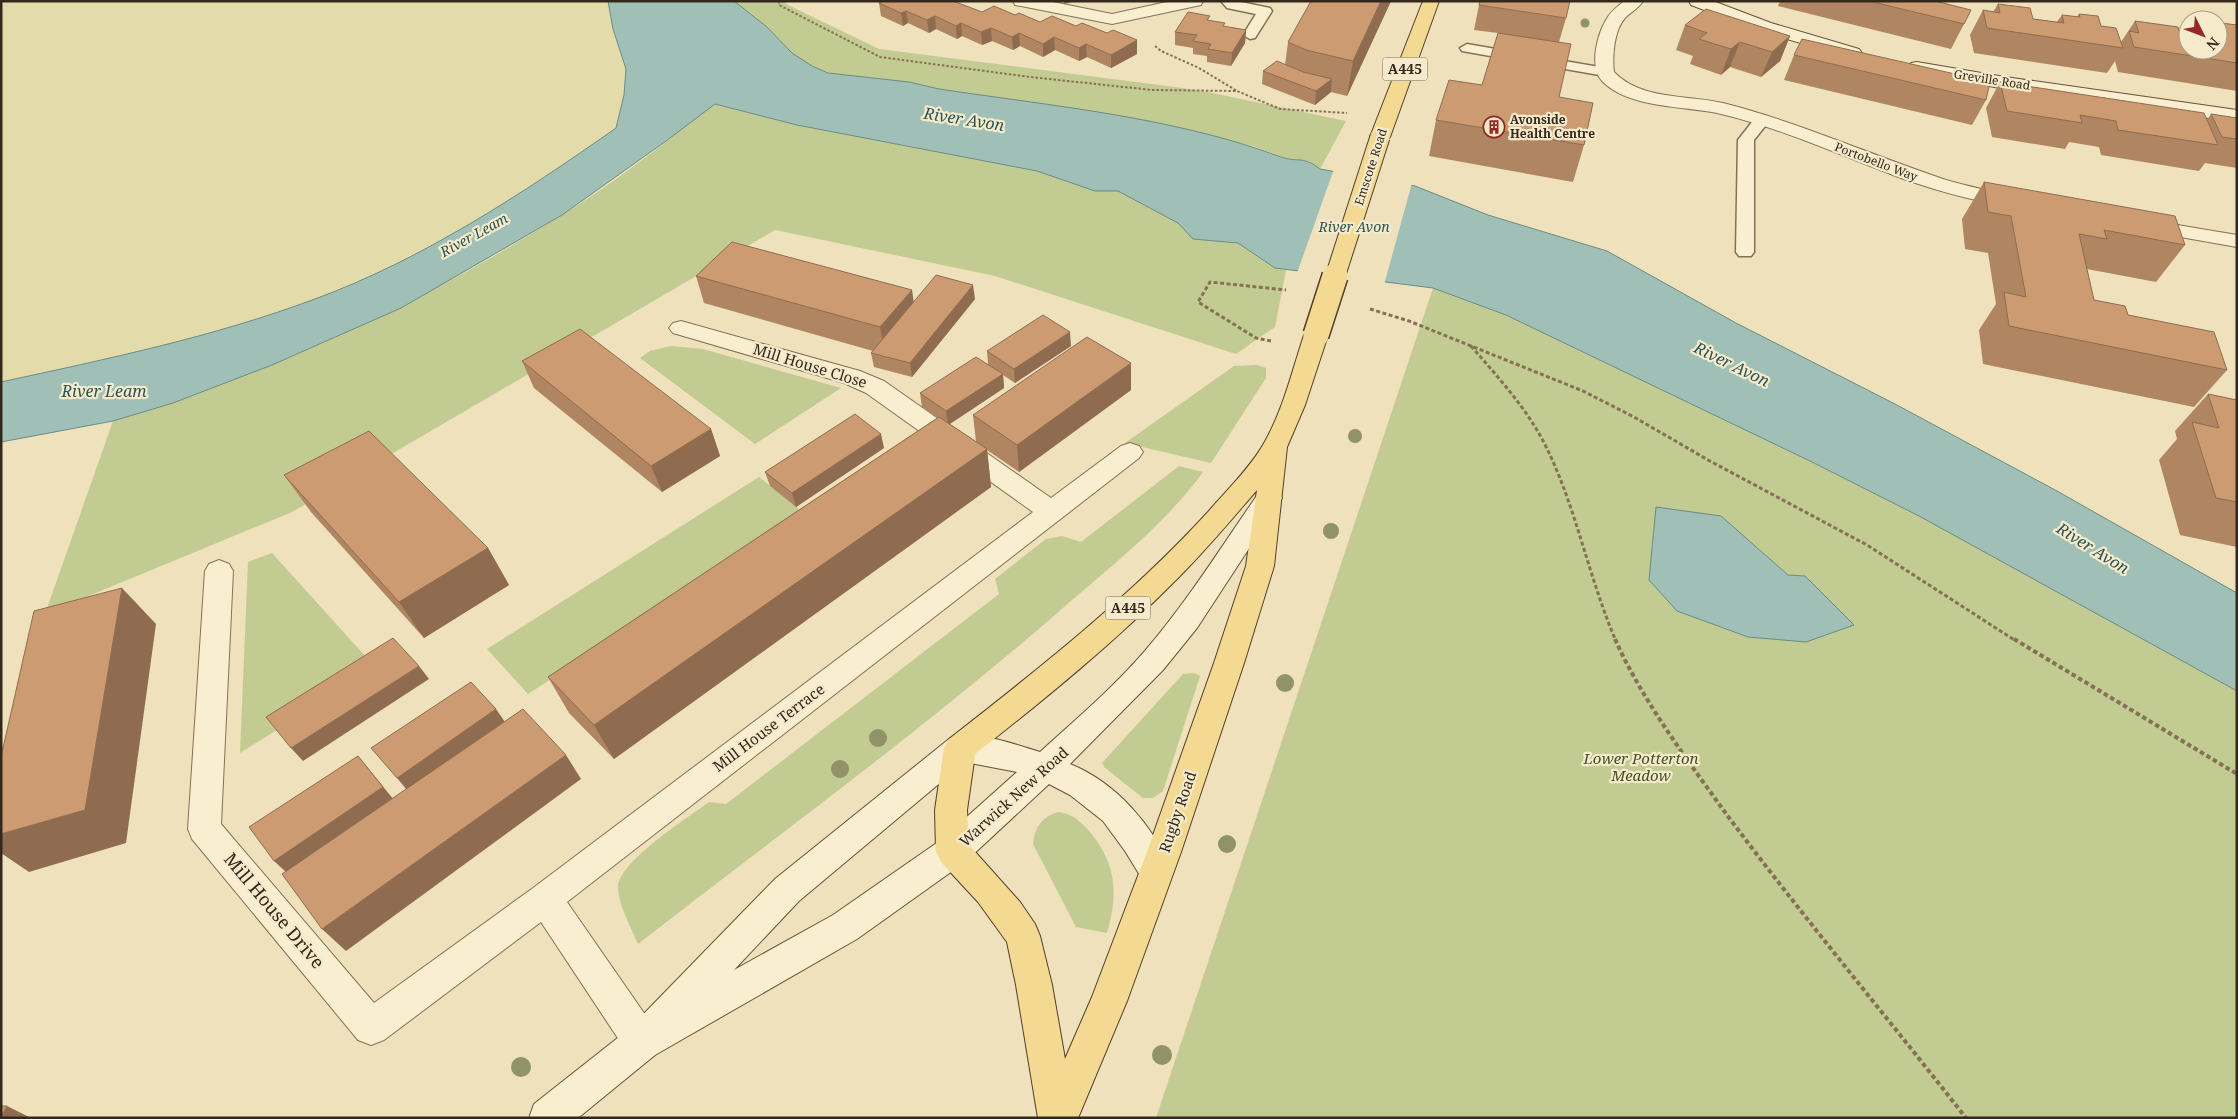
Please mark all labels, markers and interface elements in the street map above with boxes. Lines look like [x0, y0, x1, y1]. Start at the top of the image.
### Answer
north arrow [2178, 10, 2228, 60]
text: N [2202, 34, 2224, 54]
road number: A445 [1382, 58, 1428, 80]
street label: Greville Road [1953, 65, 2032, 94]
water label: River Avon [921, 102, 1006, 136]
place label: Avonside Health Centre [1510, 111, 1595, 142]
building icon: Avonside Health Centre [1482, 115, 1506, 139]
street label: Emscote Road [1350, 126, 1391, 207]
street label: Portobello Way [1832, 138, 1920, 185]
water label: River Leam [436, 208, 511, 261]
water label: River Avon [1317, 217, 1390, 236]
water label: River Avon [1690, 336, 1774, 392]
street label: Mill House Close [751, 338, 870, 392]
water label: River Leam [60, 380, 147, 402]
water label: River Avon [2052, 517, 2134, 579]
road number: A445 [1106, 596, 1150, 620]
street label: Mill House Terrace [708, 679, 828, 776]
street label: Warwick New Road [954, 742, 1072, 851]
park label: Lower Potterton Meadow [1582, 748, 1699, 785]
street label: Rugby Road [1154, 768, 1200, 855]
street label: Mill House Drive [219, 847, 330, 973]

